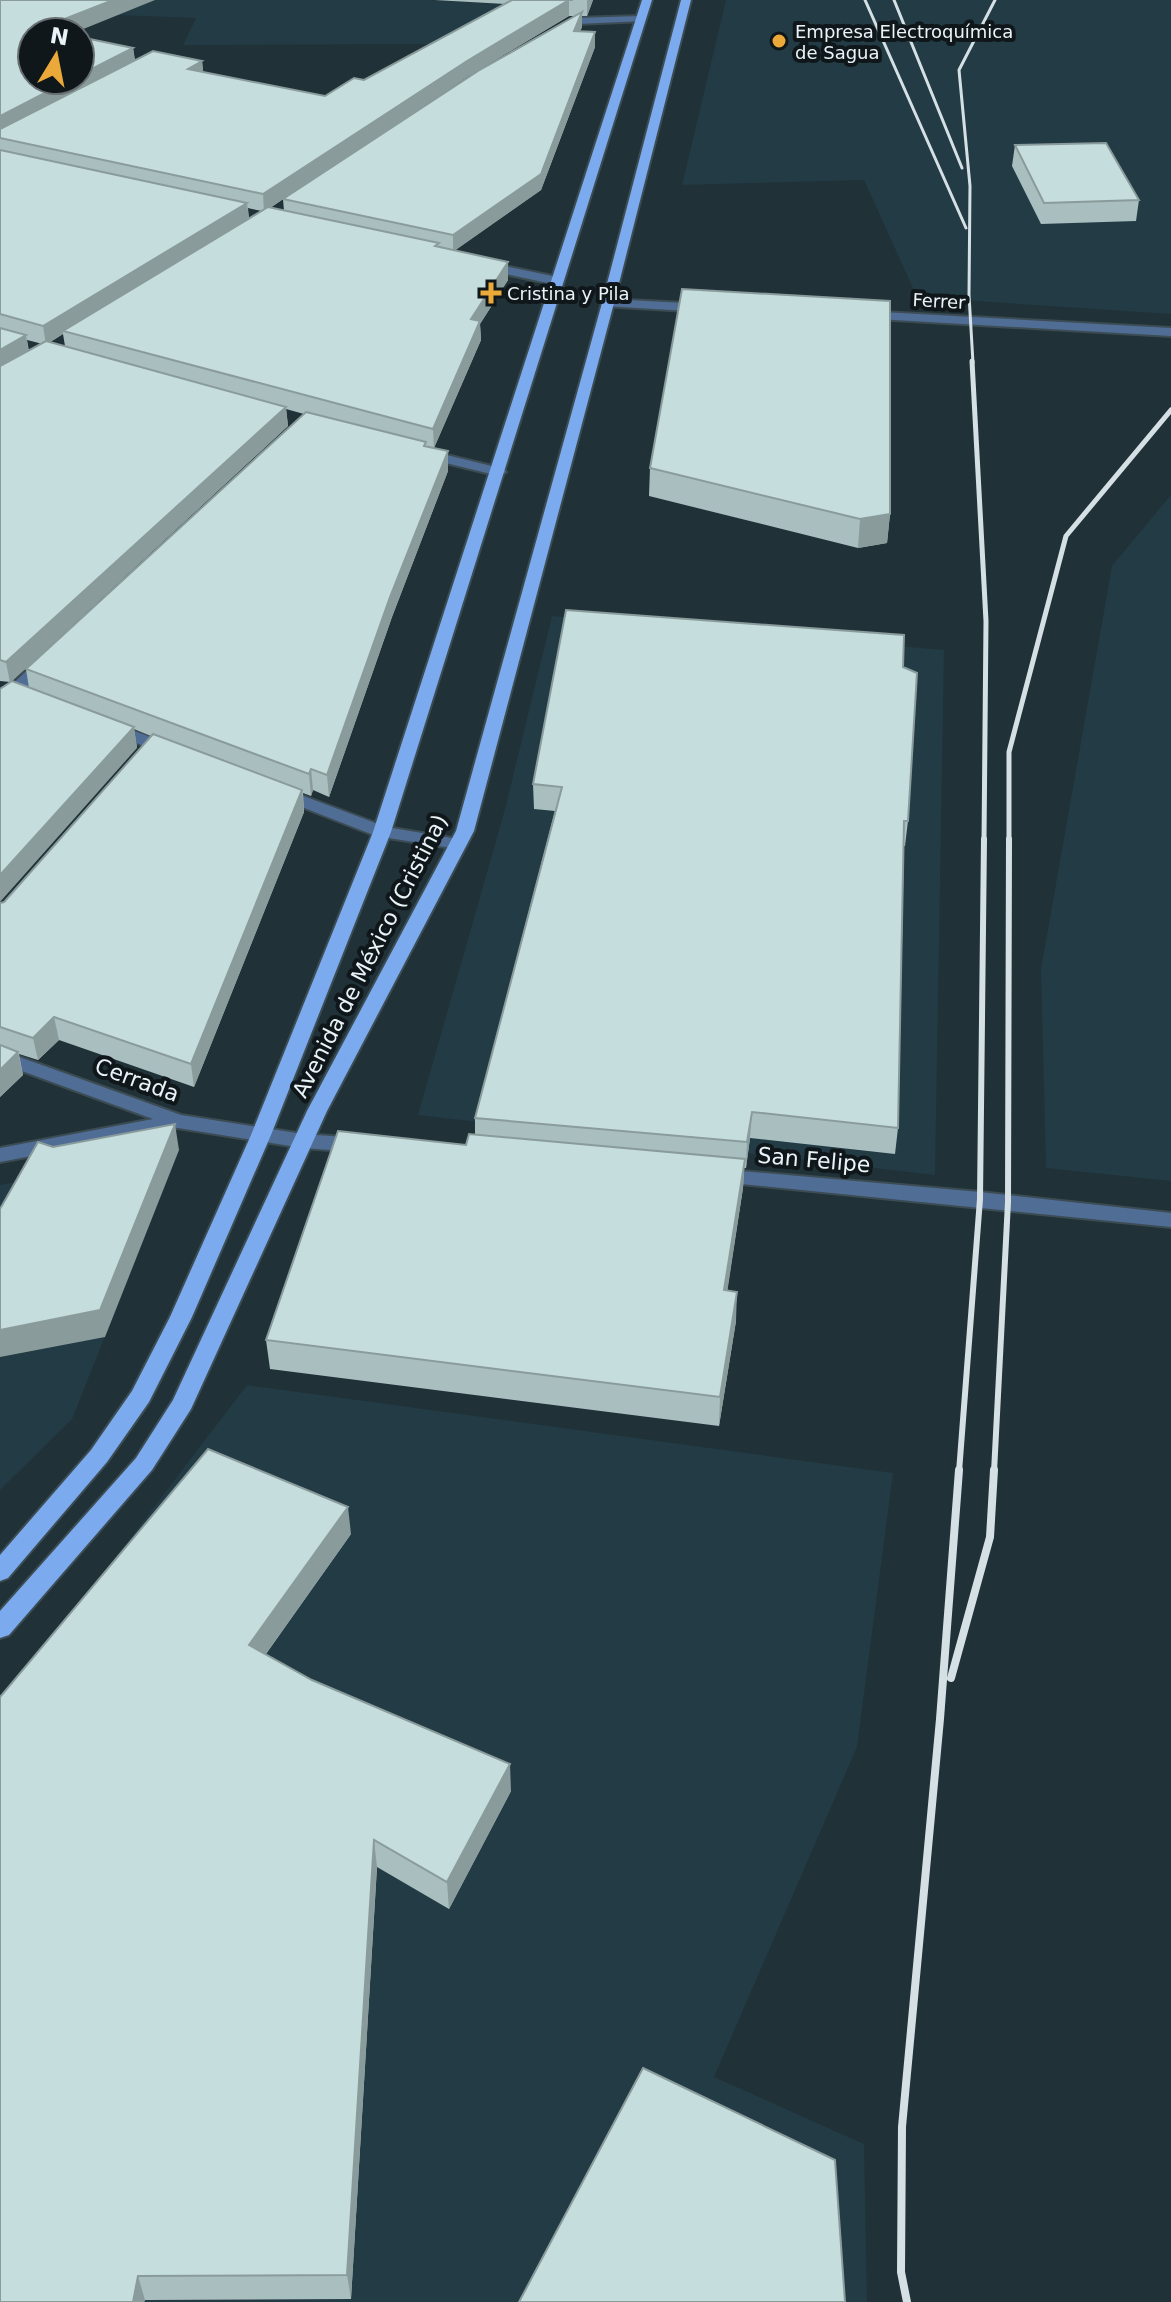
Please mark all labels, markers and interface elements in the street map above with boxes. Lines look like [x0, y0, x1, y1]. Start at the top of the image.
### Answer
north arrow [16, 16, 96, 96]
place label: Empresa Electroquímica de Sagua [795, 21, 1013, 63]
text: N [48, 23, 71, 51]
marker: Empresa Electroquímica de Sagua [770, 32, 788, 50]
place label: Cristina y Pila [507, 283, 629, 304]
marker: Cristina y Pila [482, 284, 500, 302]
street label: Ferrer [912, 289, 967, 313]
street label: Avenida de México (Cristina) [287, 810, 453, 1102]
street label: Cerrada [92, 1053, 182, 1107]
street label: San Felipe [757, 1143, 871, 1177]

